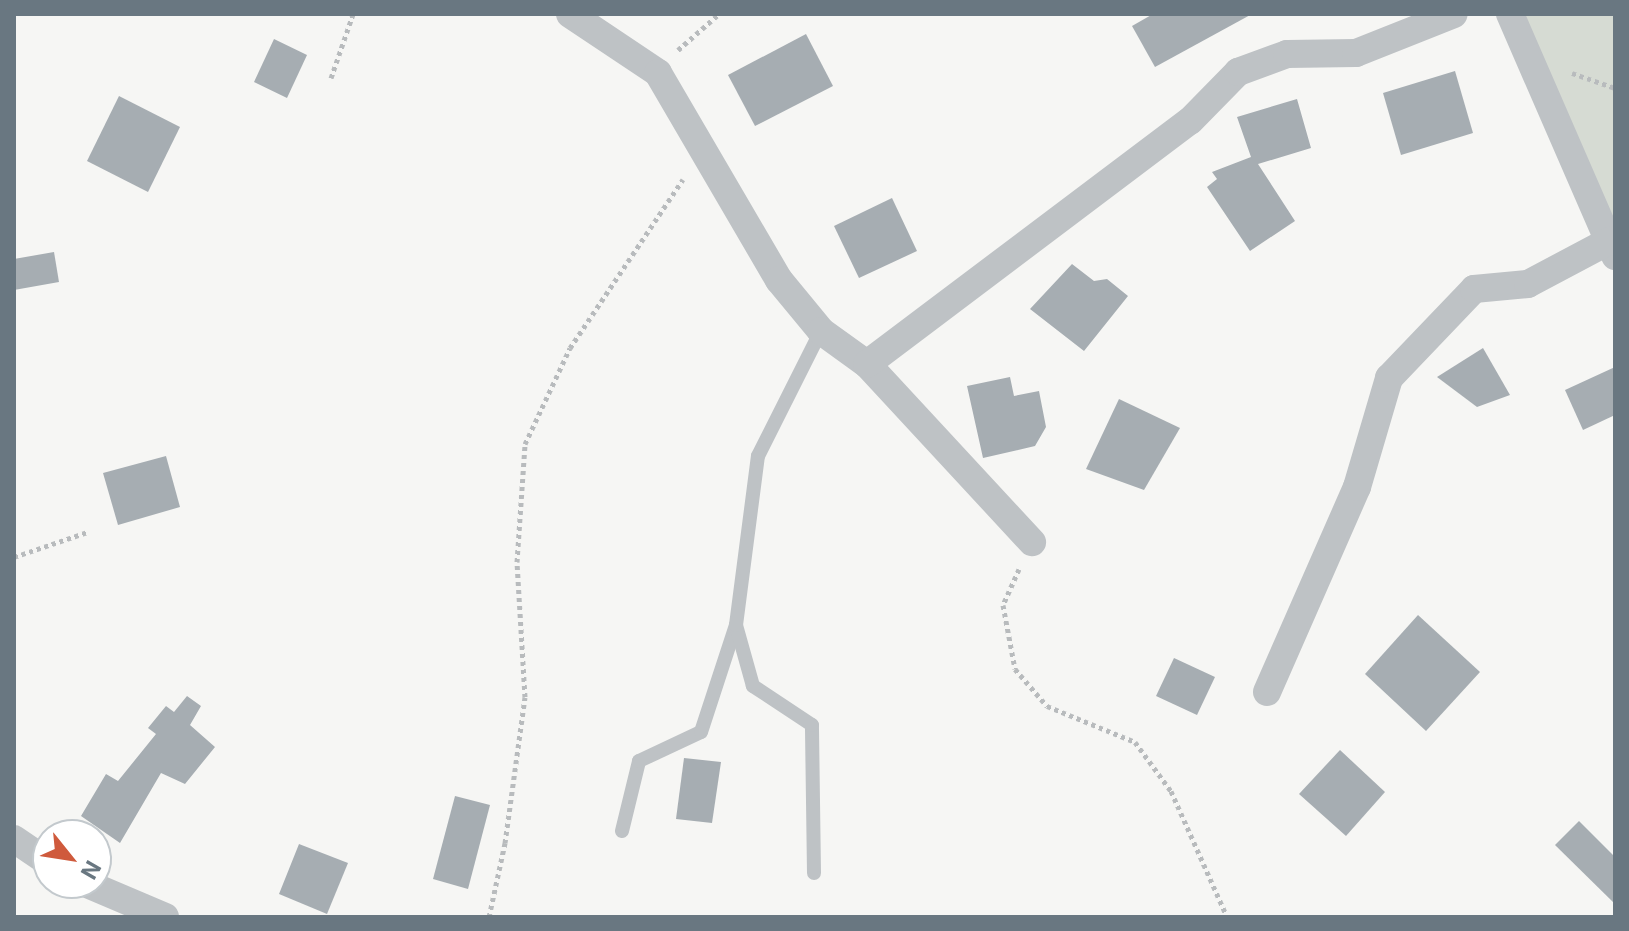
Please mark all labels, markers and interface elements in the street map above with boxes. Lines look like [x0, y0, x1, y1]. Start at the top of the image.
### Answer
north arrow [32, 819, 112, 899]
text: N [76, 856, 107, 884]

